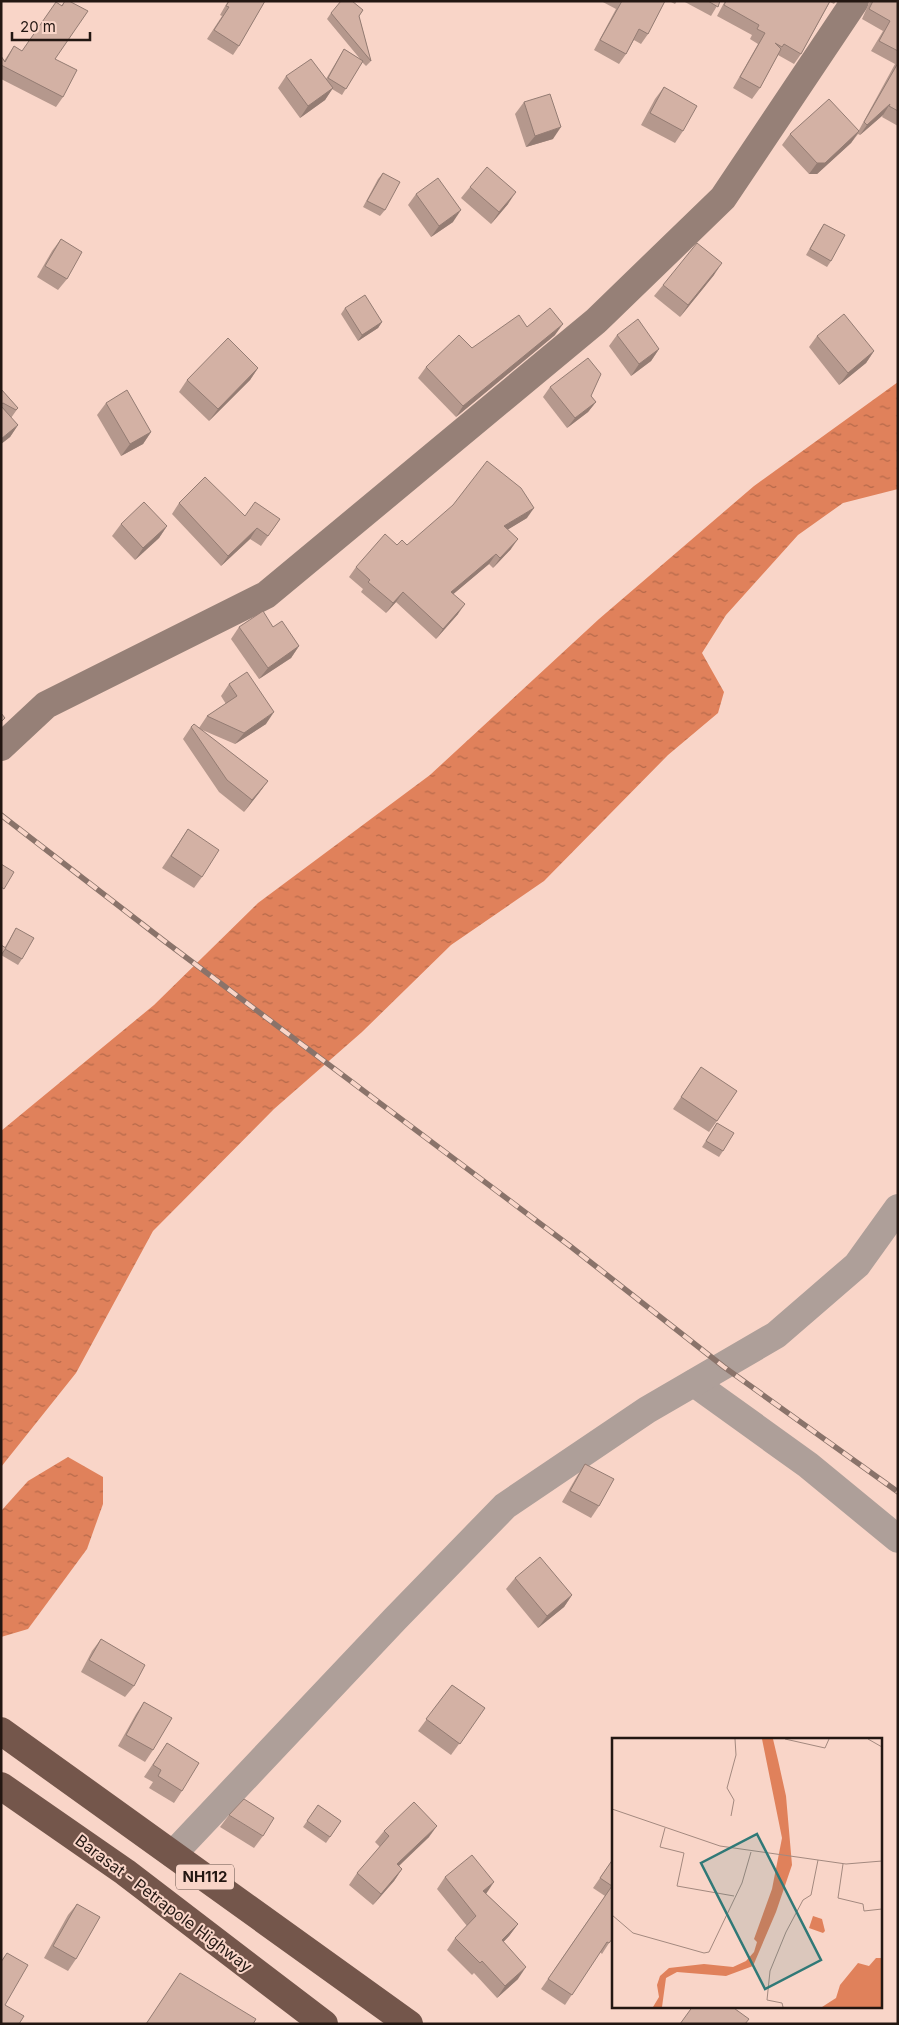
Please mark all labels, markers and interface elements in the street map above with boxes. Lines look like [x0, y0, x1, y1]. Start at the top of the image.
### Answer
scale bar [12, 10, 90, 42]
text: 20 m [20, 17, 56, 36]
inset map [612, 1738, 882, 2008]
street label: Barasat - Petrapole Highway [72, 1830, 256, 1976]
road number: NH112 [176, 1864, 234, 1890]

